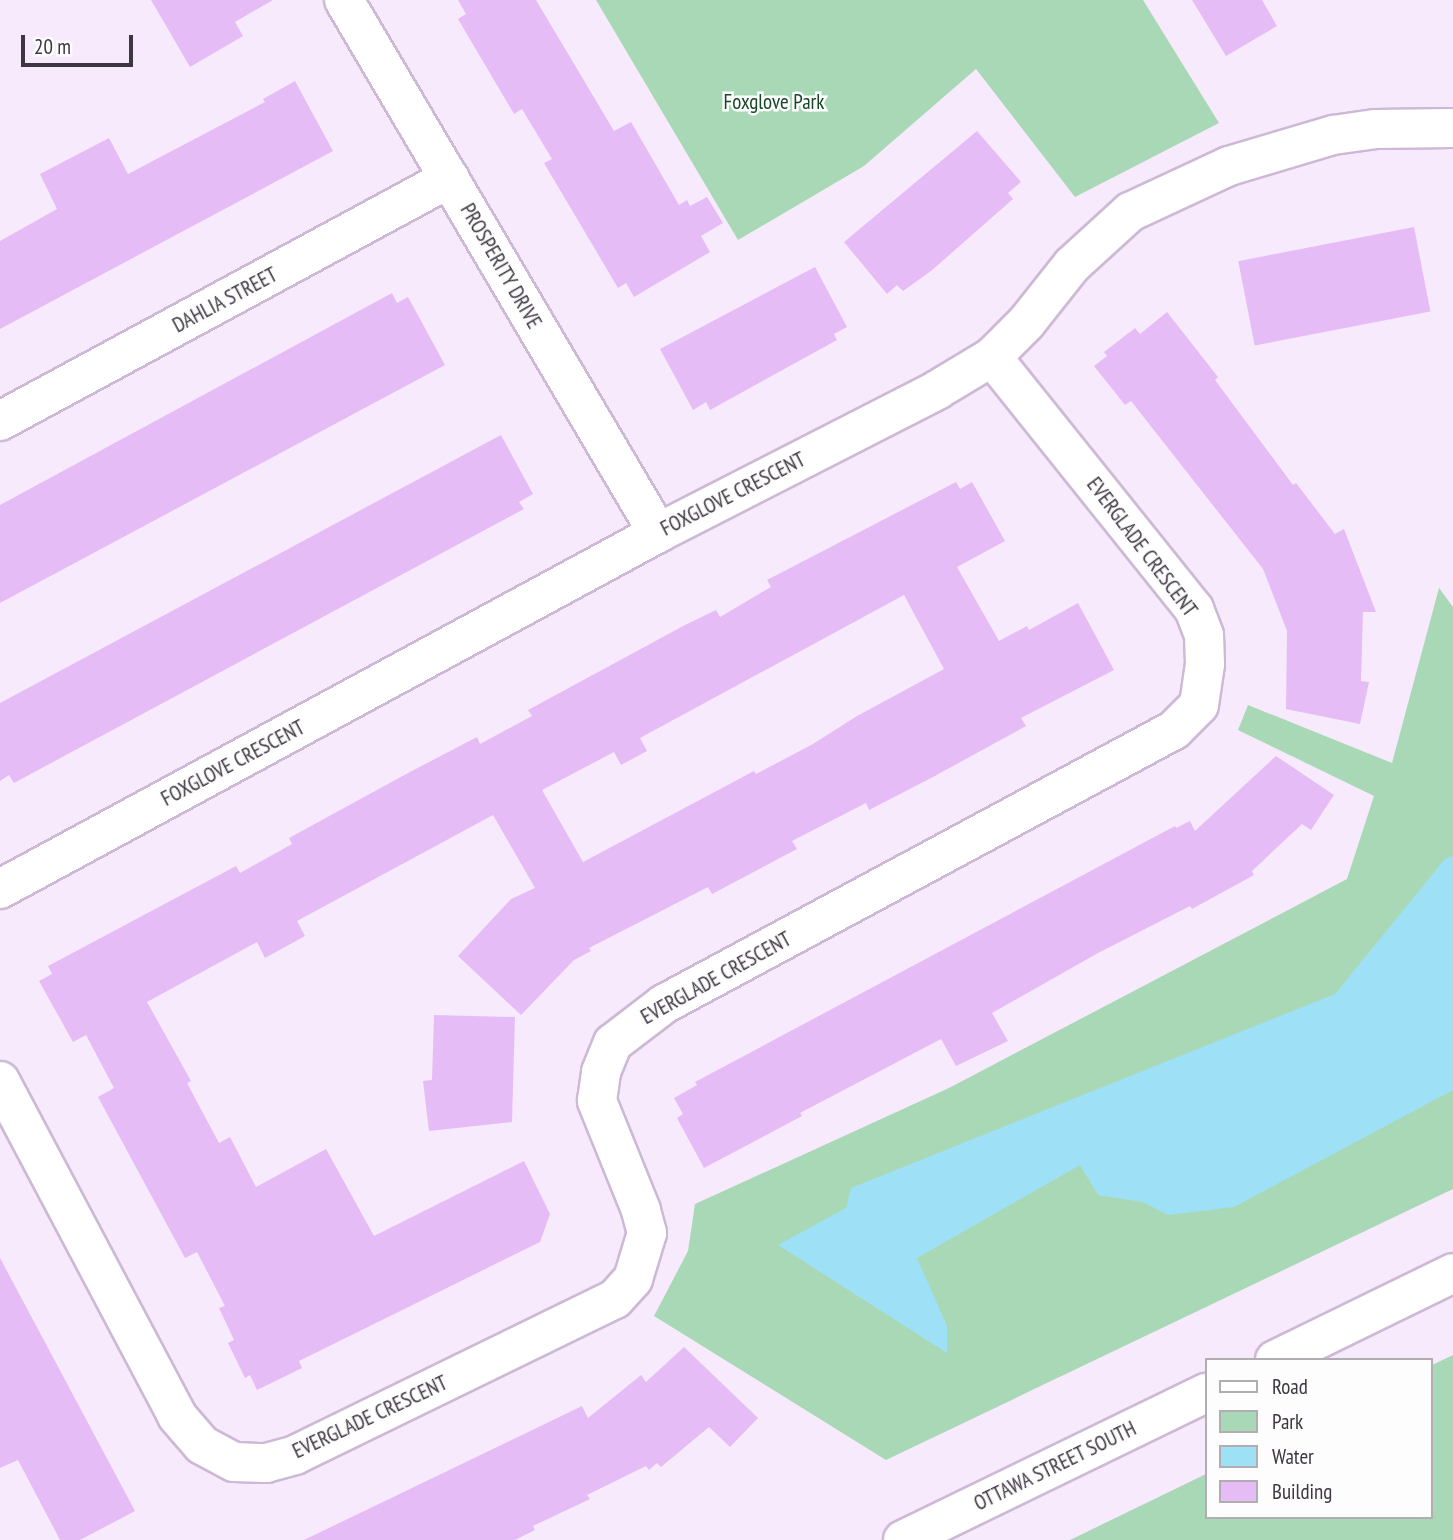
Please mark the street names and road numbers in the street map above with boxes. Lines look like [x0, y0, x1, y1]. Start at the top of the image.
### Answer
street label: PROSPERITY DRIVE [455, 199, 547, 333]
street label: DAHLIA STREET [168, 262, 282, 338]
street label: FOXGLOVE CRESCENT [656, 447, 810, 541]
street label: EVERGLADE CRESCENT [1081, 472, 1203, 622]
street label: FOXGLOVE CRESCENT [157, 715, 309, 811]
street label: EVERGLADE CRESCENT [636, 926, 796, 1030]
street label: EVERGLADE CRESCENT [289, 1370, 451, 1464]
street label: OTTAWA STREET SOUTH [969, 1416, 1141, 1516]

